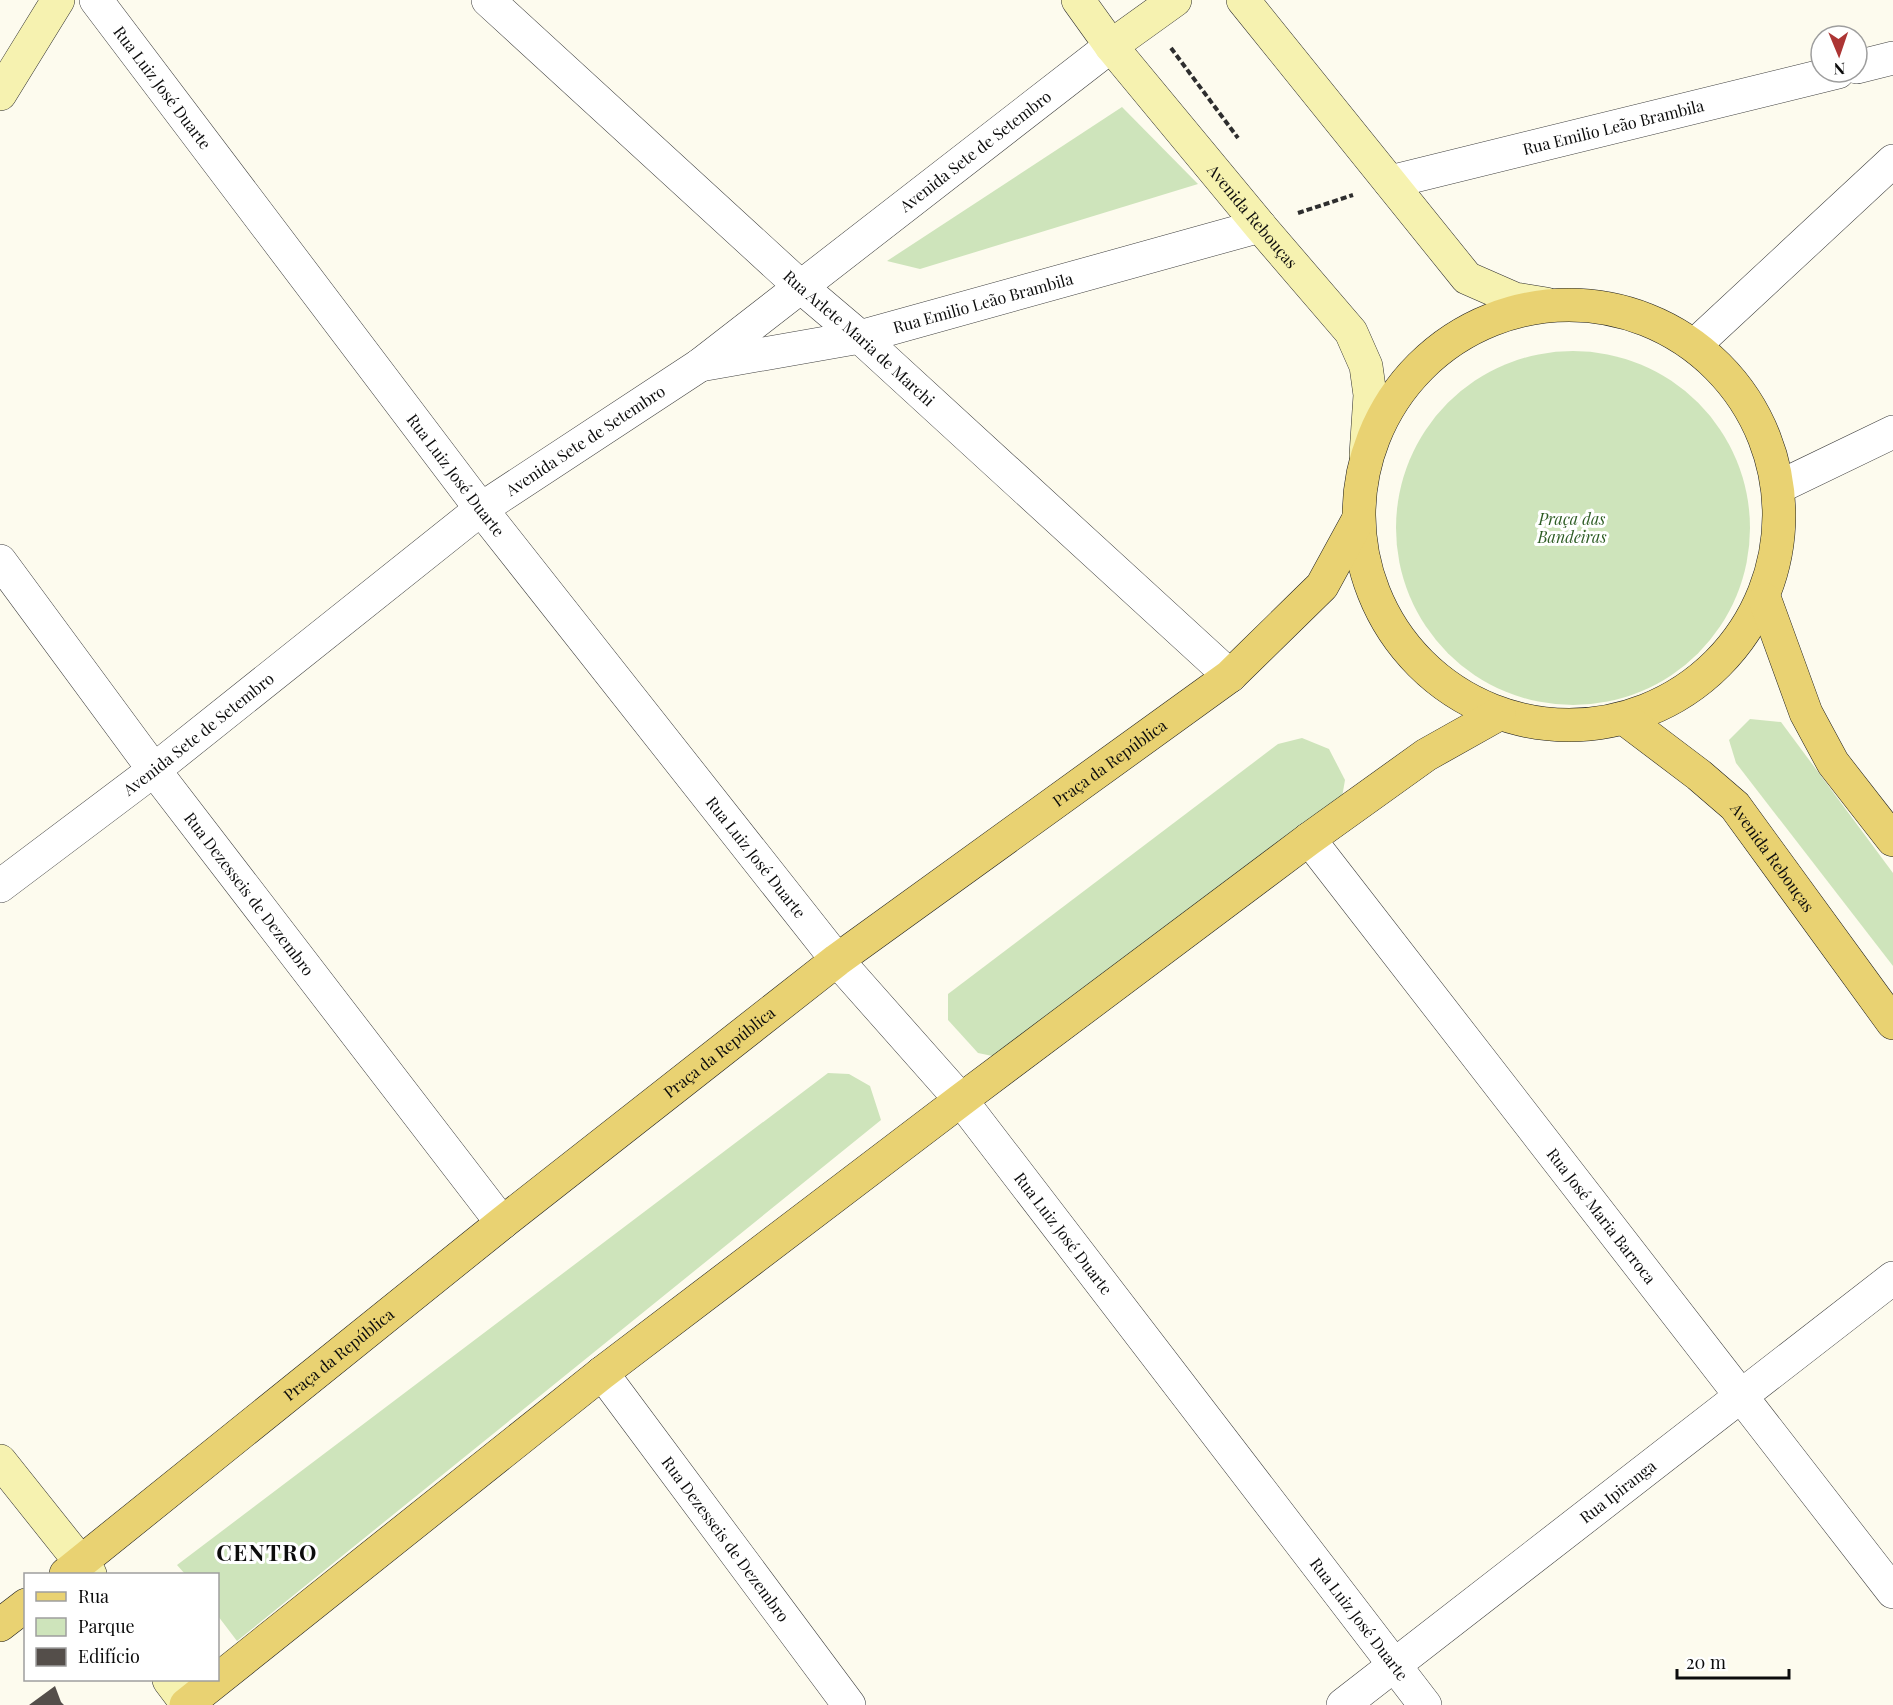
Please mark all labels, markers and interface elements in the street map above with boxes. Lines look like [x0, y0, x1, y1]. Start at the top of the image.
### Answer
street label: Rua Luiz José Duarte [109, 22, 216, 153]
north arrow [1809, 24, 1869, 84]
text: N [1833, 59, 1846, 80]
street label: Avenida Sete de Setembro [894, 85, 1055, 217]
street label: Rua Emilio Leão Brambila [1520, 94, 1706, 159]
street label: Avenida Rebouças [1202, 159, 1303, 272]
street label: Rua Arlete Maria de Marchi [779, 265, 940, 411]
street label: Rua Emilio Leão Brambila [890, 267, 1075, 337]
street label: Avenida Sete de Setembro [500, 380, 669, 501]
street label: Rua Luiz José Duarte [403, 409, 510, 541]
park label: Praça das Bandeiras [1536, 508, 1607, 547]
street label: Avenida Sete de Setembro [118, 667, 278, 800]
street label: Praça da República [1048, 714, 1171, 811]
street label: Rua Luiz José Duarte [702, 792, 811, 922]
street label: Avenida Rebouças [1726, 798, 1820, 916]
street label: Rua Dezesseis de Dezembro [180, 808, 319, 980]
street label: Praça da República [659, 1002, 779, 1102]
street label: Rua José Maria Barroca [1542, 1144, 1661, 1288]
street label: Rua Luiz José Duarte [1010, 1168, 1117, 1299]
street label: Praça da República [279, 1303, 398, 1405]
street label: Rua Dezesseis de Dezembro [658, 1452, 794, 1626]
street label: Rua Ipiranga [1575, 1455, 1660, 1528]
district label: CENTRO [216, 1537, 318, 1567]
street label: Rua Luiz José Duarte [1306, 1553, 1413, 1684]
legend [24, 1573, 219, 1681]
text: Rua [78, 1584, 109, 1608]
text: Parque [78, 1614, 135, 1638]
scale bar [1677, 1642, 1790, 1680]
text: Edifício [78, 1644, 140, 1668]
text: 20 m [1686, 1650, 1726, 1674]

